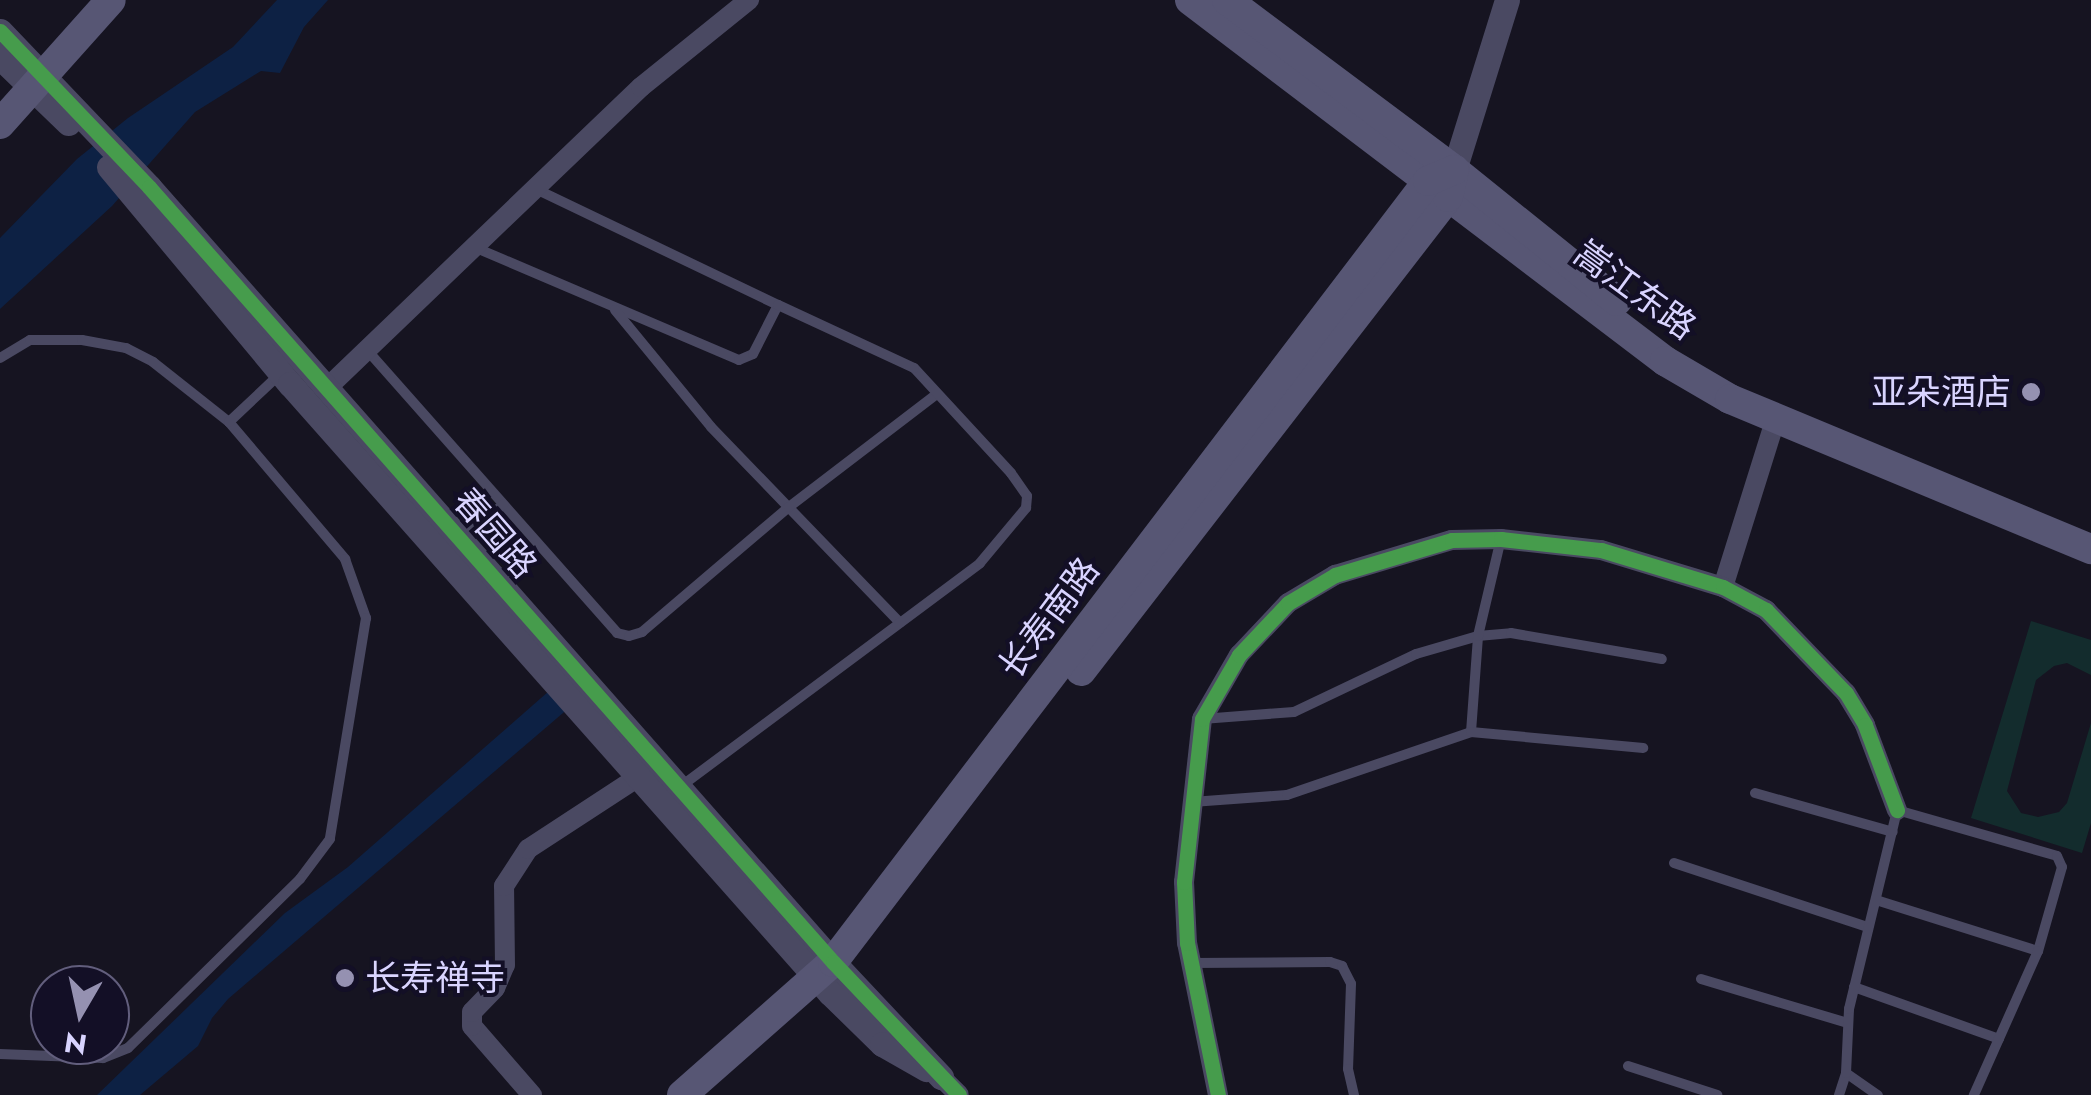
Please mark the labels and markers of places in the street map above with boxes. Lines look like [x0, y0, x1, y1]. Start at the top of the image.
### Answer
place label: 亚朵酒店 [1871, 371, 2011, 413]
marker: 亚朵酒店 [2020, 381, 2042, 403]
place label: 长寿禅寺 [365, 957, 505, 999]
marker: 长寿禅寺 [334, 967, 356, 989]

